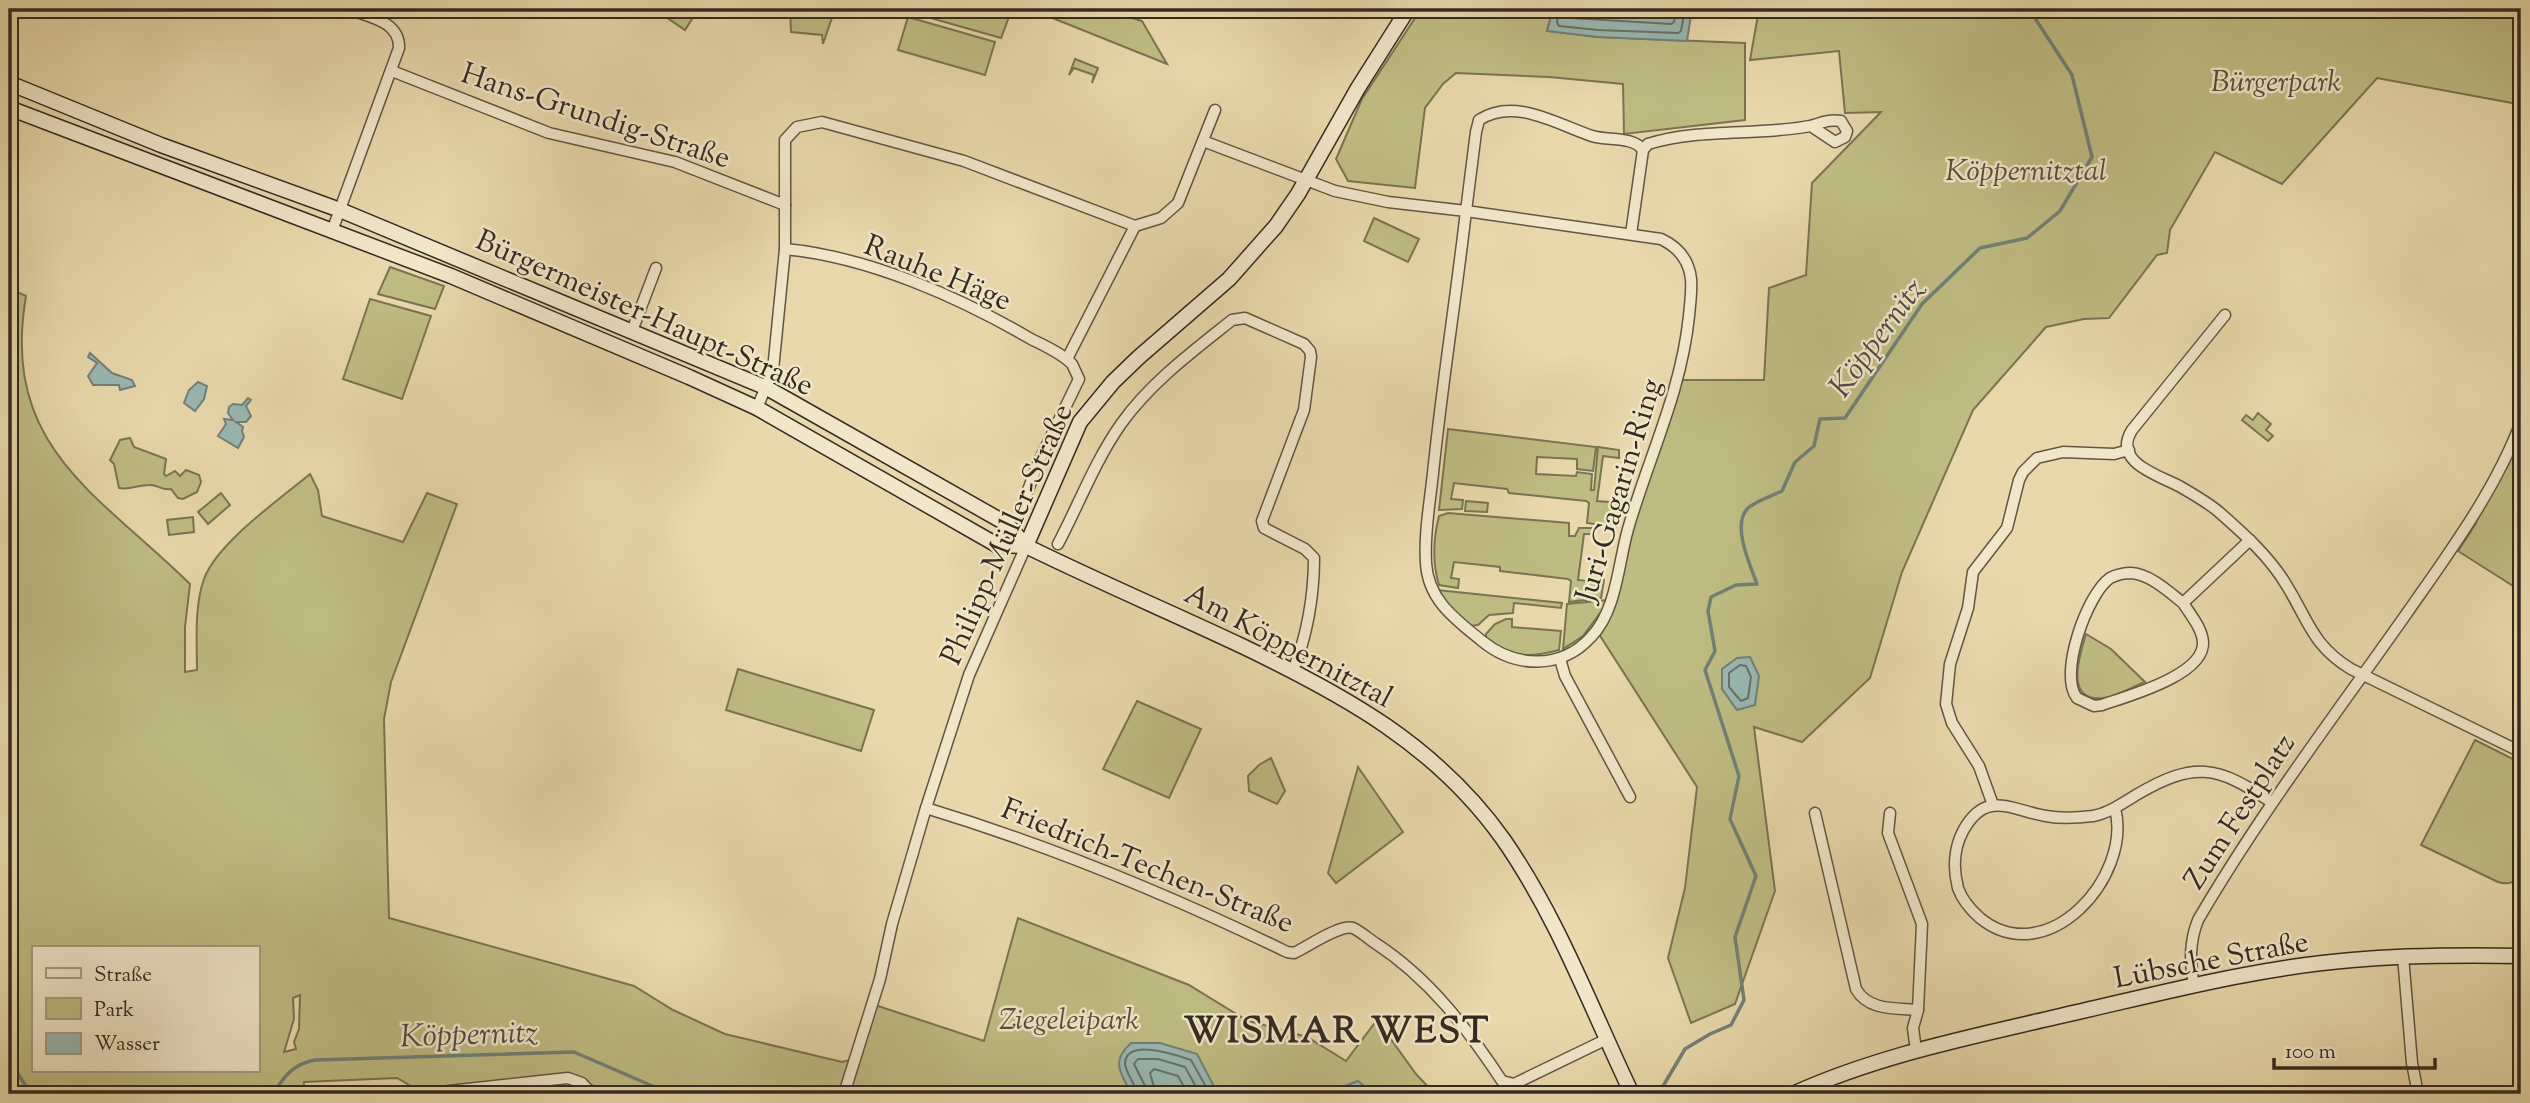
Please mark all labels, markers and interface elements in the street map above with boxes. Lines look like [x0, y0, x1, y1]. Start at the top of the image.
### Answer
street label: Hans-Grundig-Straße [455, 54, 735, 181]
park label: Bürgerpark [2211, 62, 2341, 105]
park label: Köppernitztal [1945, 151, 2107, 194]
street label: Bürgermeister-Haupt-Straße [468, 220, 820, 408]
street label: Rauhe Häge [857, 225, 1017, 323]
water label: Köppernitz [1819, 269, 1938, 408]
street label: Juri-Gagarin-Ring [1565, 374, 1675, 610]
street label: Philipp-Müller-Straße [931, 398, 1085, 672]
street label: Am Köppernitztal [1176, 574, 1400, 720]
street label: Zum Festplatz [2175, 726, 2307, 899]
street label: Friedrich-Techen-Straße [994, 789, 1300, 946]
street label: Lübsche Straße [2111, 922, 2312, 1001]
legend [32, 946, 259, 1072]
text: Straße [94, 961, 152, 991]
text: Park [94, 996, 135, 1026]
park label: Ziegeleipark [999, 1000, 1139, 1043]
district label: WISMAR WEST [1184, 1006, 1490, 1060]
water label: Köppernitz [399, 1011, 539, 1061]
scale bar [2274, 1026, 2436, 1070]
text: Wasser [94, 1030, 160, 1060]
text: 100 m [2285, 1038, 2336, 1068]

